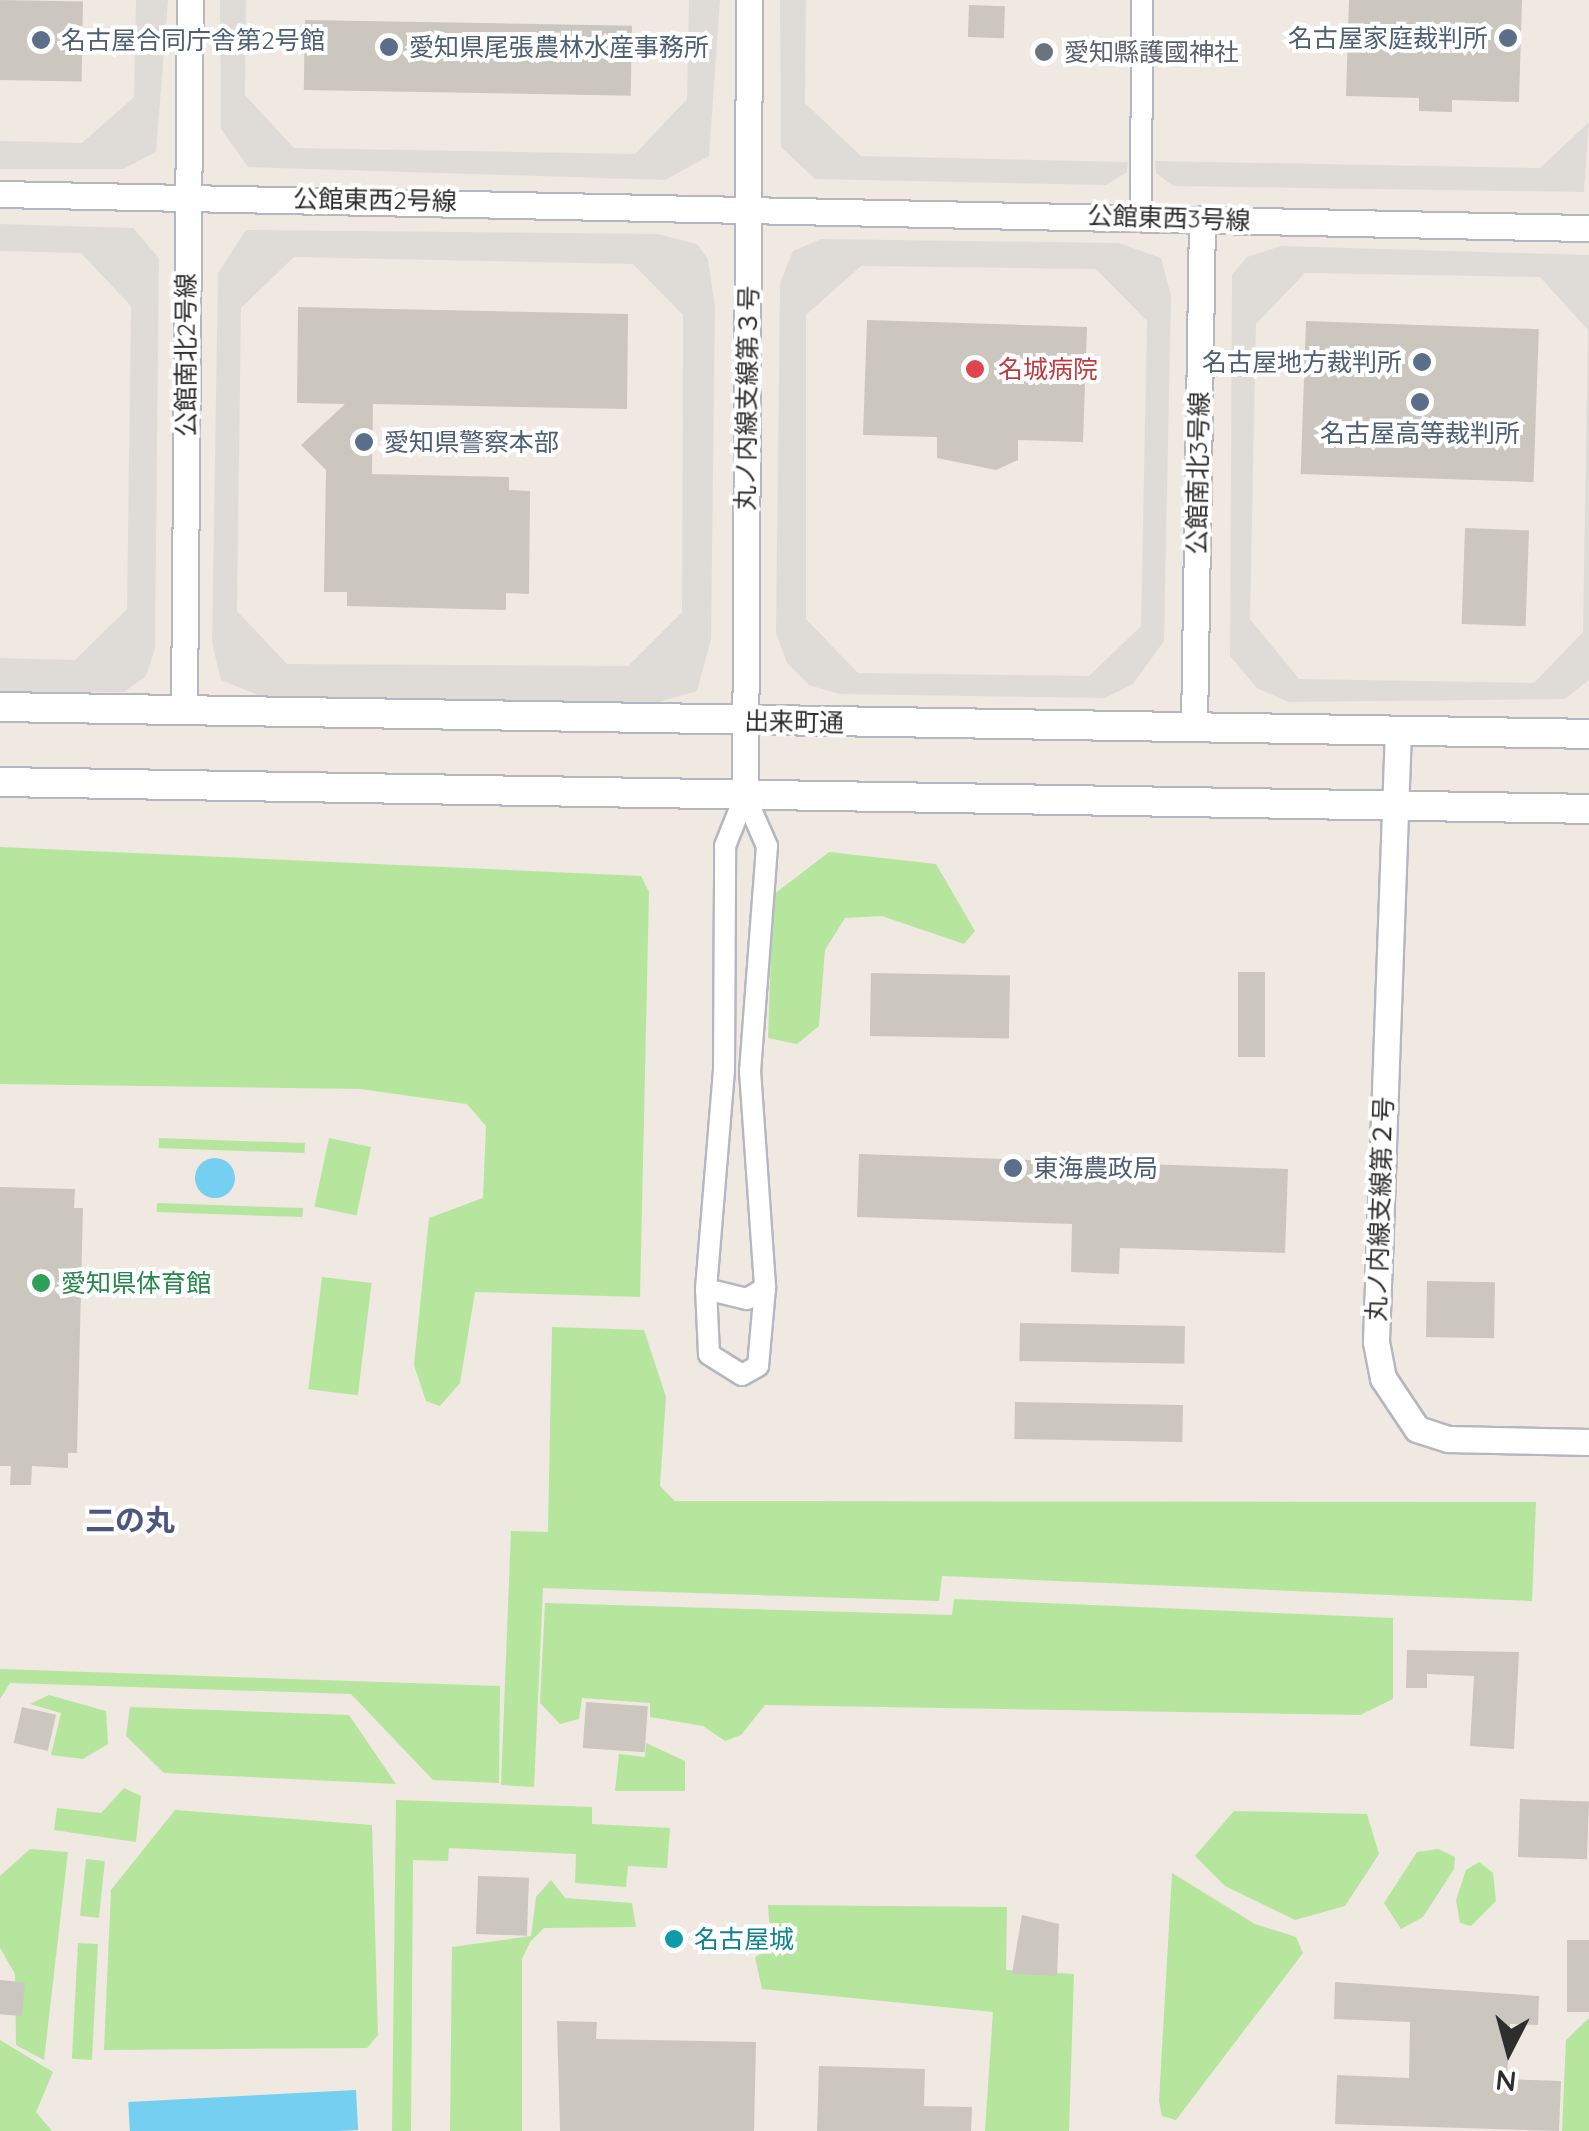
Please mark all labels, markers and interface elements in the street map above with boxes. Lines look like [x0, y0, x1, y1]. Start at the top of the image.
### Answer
place label: 名古屋家庭裁判所 [1288, 23, 1488, 53]
place label: 名古屋合同庁舎第2号館 [61, 25, 325, 55]
marker: 名古屋家庭裁判所 [1497, 27, 1519, 49]
marker: 名古屋合同庁舎第2号館 [30, 29, 52, 51]
place label: 愛知県尾張農林水産事務所 [409, 32, 709, 62]
marker: 愛知県尾張農林水産事務所 [378, 36, 400, 58]
place label: 愛知縣護國神社 [1064, 37, 1239, 67]
marker: 愛知縣護國神社 [1033, 41, 1055, 63]
street label: 公館東西2号線 [293, 184, 457, 216]
street label: 公館東西3号線 [1087, 200, 1251, 236]
street label: 公館南北2号線 [171, 273, 201, 437]
street label: 丸ノ内線支線第３号 [730, 285, 764, 511]
place label: 名古屋地方裁判所 [1202, 347, 1402, 377]
marker: 名古屋地方裁判所 [1411, 351, 1433, 373]
place label: 名城病院 [998, 354, 1098, 384]
marker: 名城病院 [962, 356, 988, 382]
street label: 公館南北3号線 [1182, 391, 1214, 555]
marker: 名古屋高等裁判所 [1409, 391, 1431, 413]
place label: 名古屋高等裁判所 [1320, 418, 1520, 448]
place label: 愛知県警察本部 [384, 427, 559, 457]
marker: 愛知県警察本部 [353, 431, 375, 453]
street label: 出来町通 [744, 706, 844, 738]
street label: 丸ノ内線支線第２号 [1361, 1096, 1399, 1322]
place label: 東海農政局 [1033, 1153, 1158, 1183]
marker: 東海農政局 [1002, 1157, 1024, 1179]
place label: 愛知県体育館 [61, 1268, 211, 1298]
marker: 愛知県体育館 [30, 1272, 52, 1294]
district label: 二の丸 [85, 1502, 175, 1538]
place label: 名古屋城 [694, 1924, 794, 1954]
marker: 名古屋城 [663, 1928, 685, 1950]
north arrow [1459, 2001, 1559, 2101]
text: N [1494, 2063, 1518, 2100]

